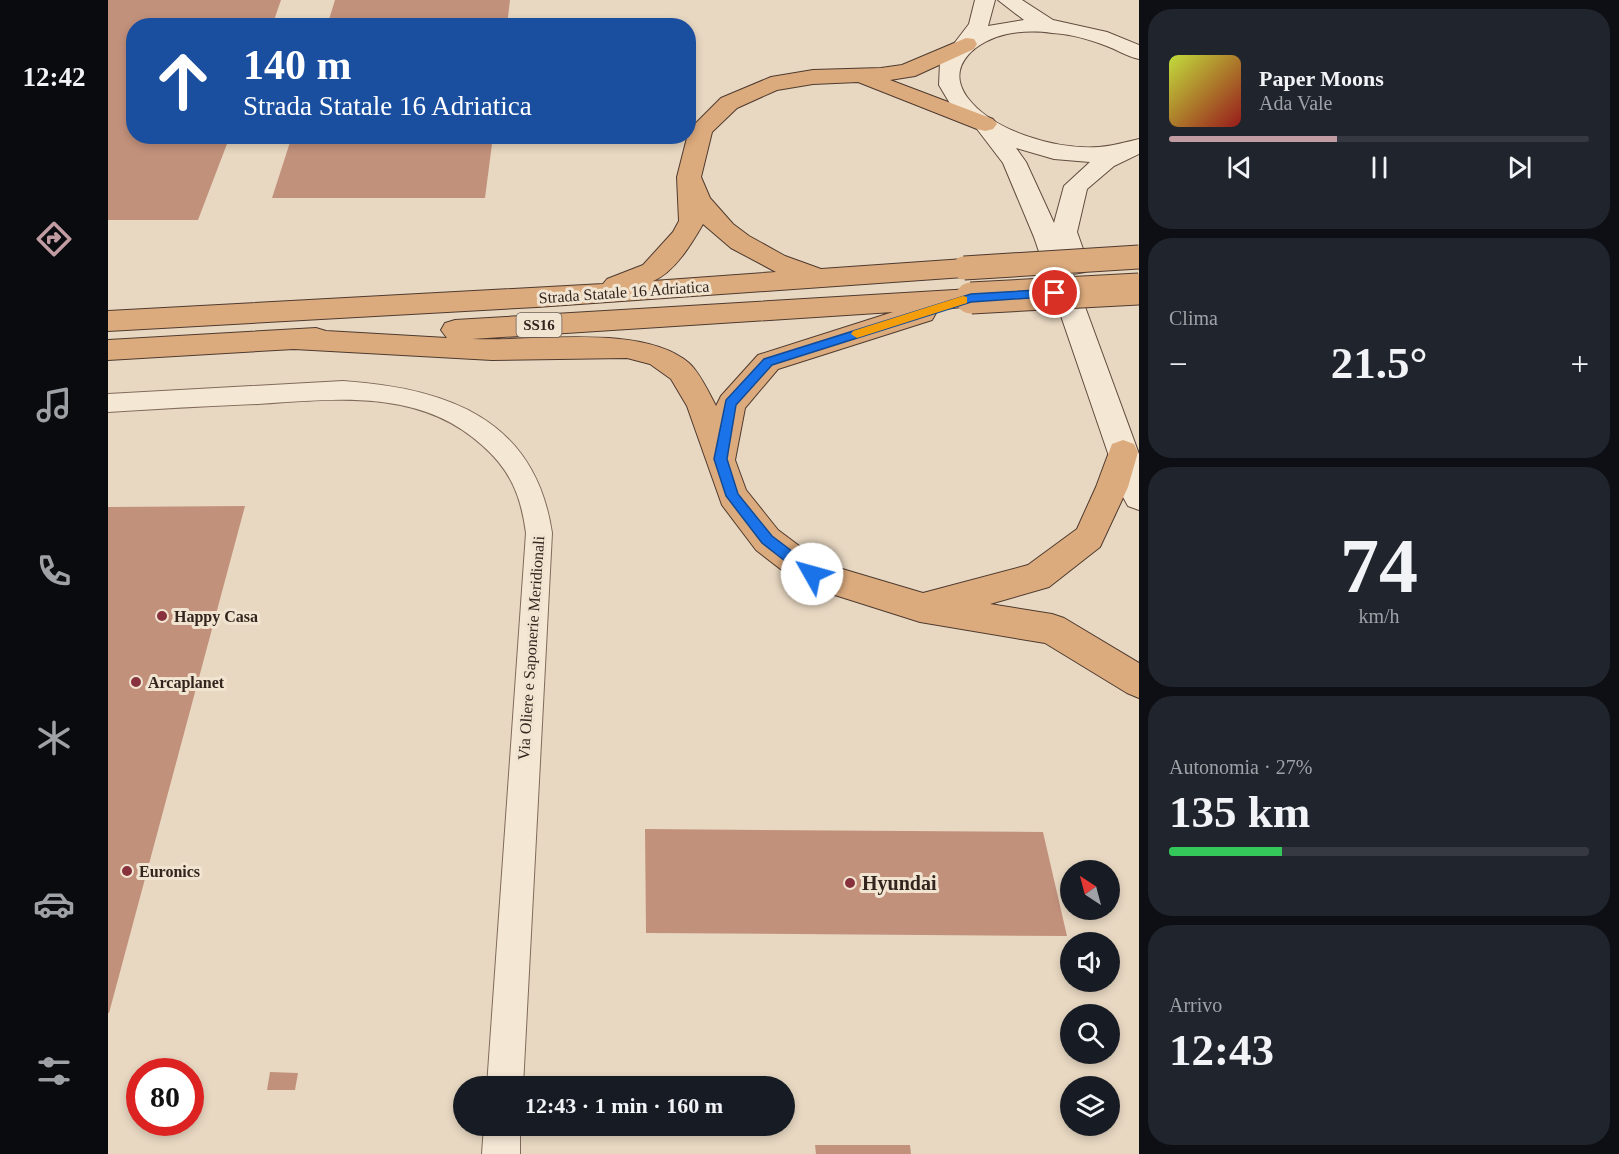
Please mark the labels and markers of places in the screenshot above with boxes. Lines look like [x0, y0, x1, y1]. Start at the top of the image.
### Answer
pin [1029, 267, 1080, 318]
place label: Happy Casa [174, 608, 258, 626]
marker: Happy Casa [155, 609, 169, 623]
place label: Arcaplanet [148, 674, 225, 692]
marker: Arcaplanet [129, 675, 143, 689]
place label: Euronics [139, 863, 200, 880]
marker: Euronics [120, 864, 134, 878]
place label: Hyundai [862, 872, 937, 895]
marker: Hyundai [843, 876, 857, 890]

